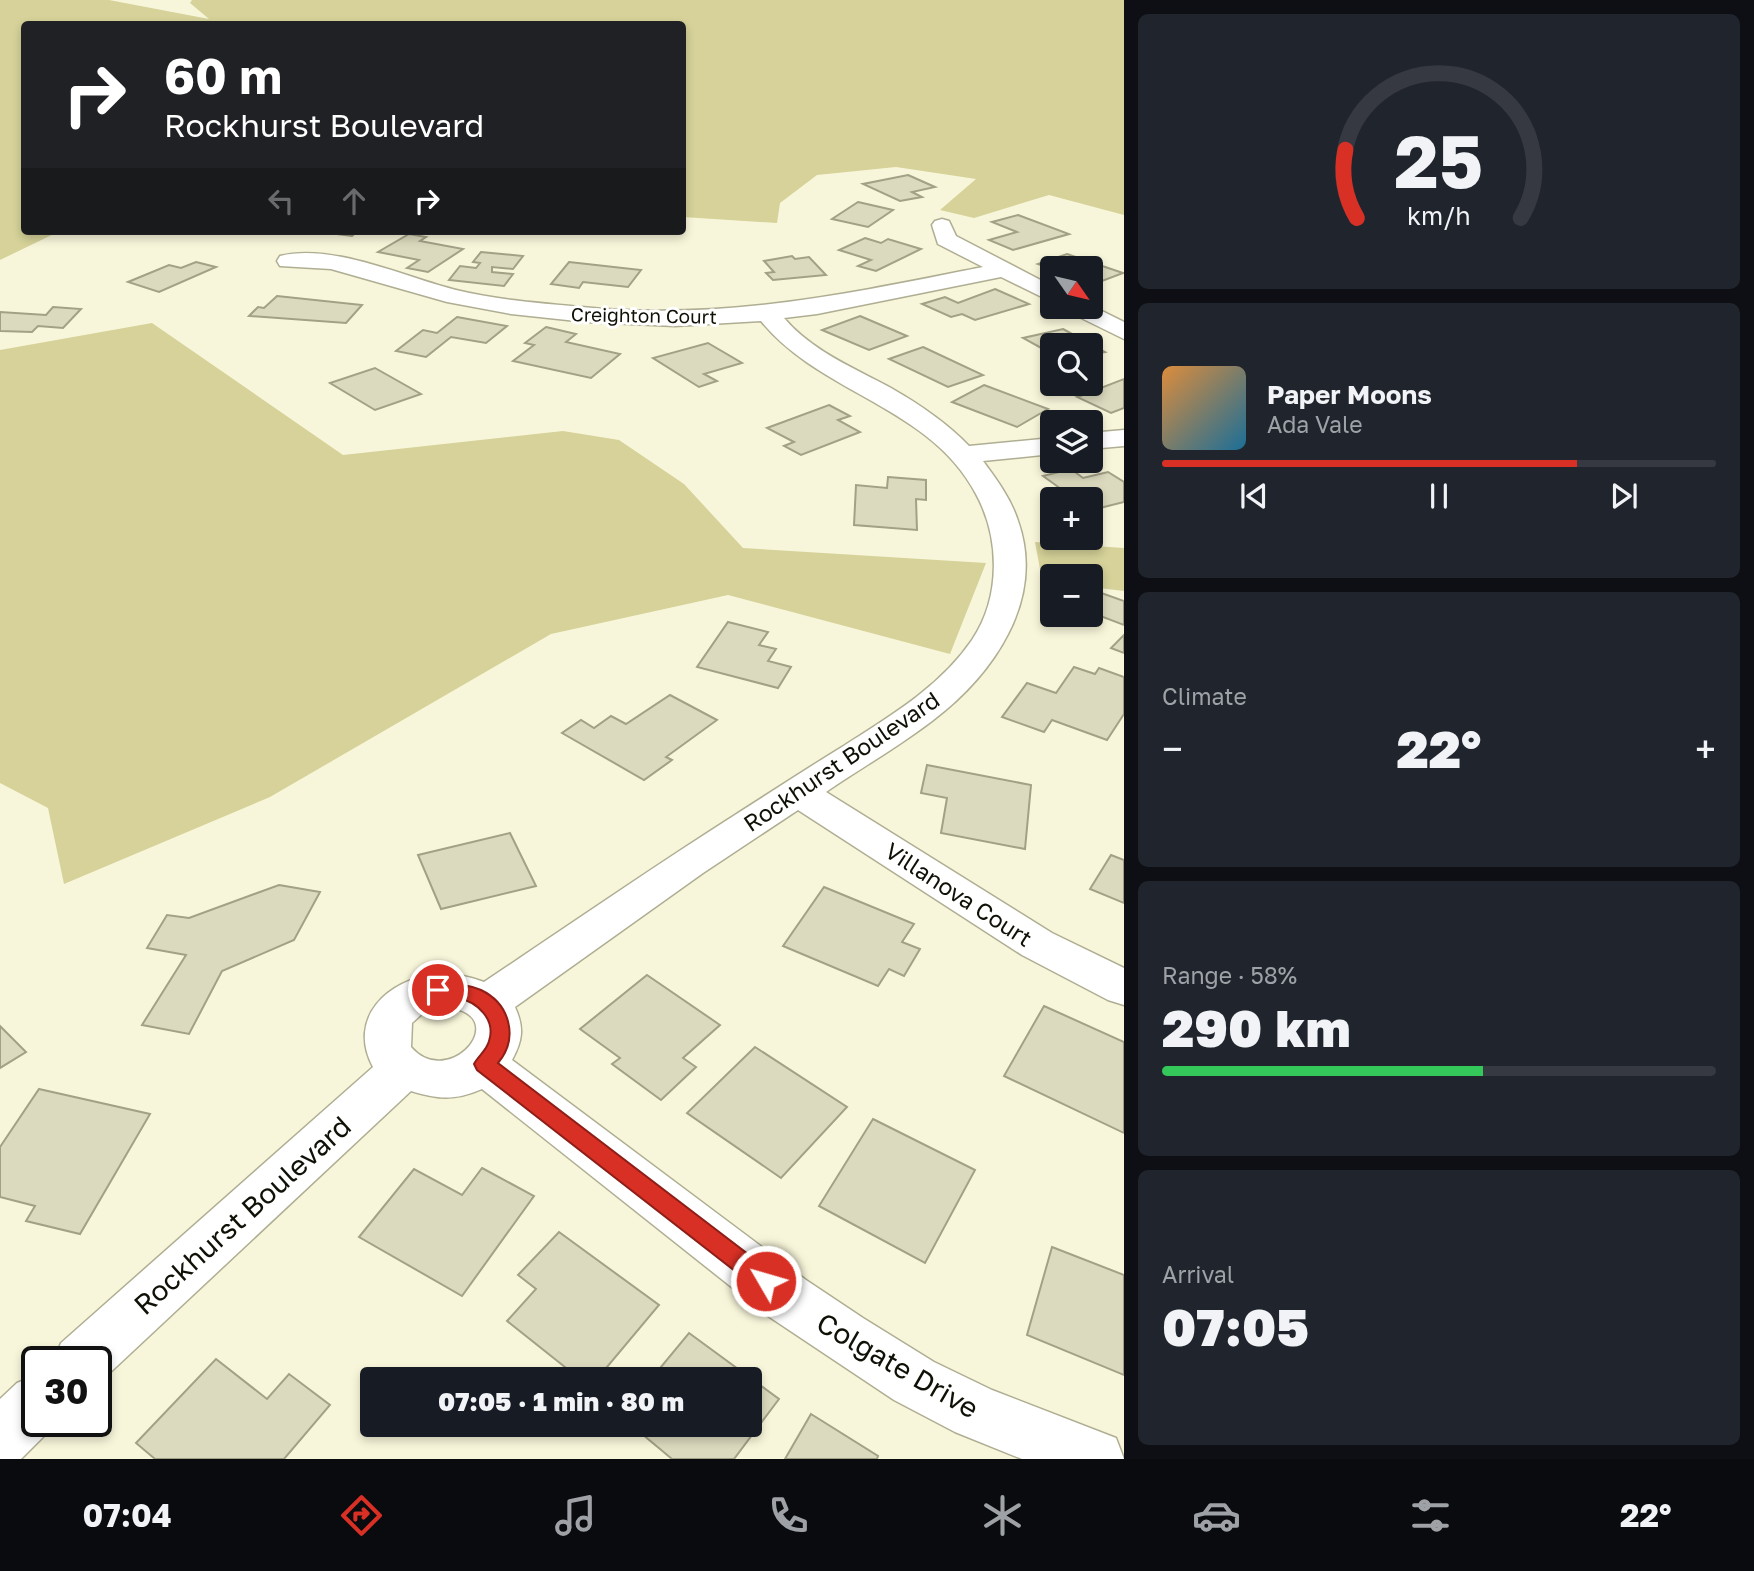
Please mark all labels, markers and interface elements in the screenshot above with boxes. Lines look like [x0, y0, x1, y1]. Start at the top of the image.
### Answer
text: 60 m [164, 46, 282, 105]
icon: right [49, 49, 140, 140]
text: Rockhurst Boulevard [164, 106, 484, 144]
text: 25 [1395, 117, 1483, 204]
icon: left [262, 182, 300, 220]
icon: ahead [335, 182, 373, 220]
icon: right [408, 182, 446, 220]
text: km/h [1407, 199, 1471, 230]
north arrow [1040, 256, 1102, 318]
map controls [1040, 256, 1103, 627]
street label: Creighton Court [571, 302, 717, 328]
button: search [1040, 333, 1103, 396]
text: Paper Moons [1267, 379, 1432, 410]
button: layers [1040, 410, 1103, 473]
text: Ada Vale [1267, 410, 1363, 438]
icon: previous [1235, 477, 1273, 515]
icon: pause [1420, 477, 1458, 515]
icon: next [1605, 477, 1643, 515]
button: + [1040, 487, 1103, 550]
button: − [1040, 564, 1103, 627]
text: Climate [1162, 682, 1247, 710]
street label: Rockhurst Boulevard [738, 685, 944, 837]
text: 22° [1397, 717, 1481, 779]
text: − [1162, 726, 1183, 771]
text: + [1695, 726, 1716, 771]
street label: Villanova Court [880, 836, 1038, 952]
pin [408, 960, 468, 1020]
text: Range · 58% [1162, 961, 1297, 989]
icon: arrive [419, 971, 457, 1009]
text: 290 km [1162, 996, 1351, 1058]
street label: Rockhurst Boulevard [127, 1109, 357, 1321]
position arrow [729, 1244, 803, 1318]
text: Arrival [1162, 1260, 1234, 1288]
text: 07:05 [1162, 1295, 1309, 1357]
street label: Colgate Drive [811, 1305, 985, 1425]
speed limit sign: 30 [21, 1346, 112, 1437]
text: 07:05 · 1 min · 80 m [438, 1386, 684, 1417]
icon: directions [337, 1491, 386, 1540]
icon: music [551, 1491, 600, 1540]
icon: phone [764, 1491, 813, 1540]
icon: climate [978, 1491, 1027, 1540]
icon: car [1192, 1491, 1241, 1540]
icon: filters [1406, 1491, 1455, 1540]
text: 07:04 [82, 1496, 172, 1534]
text: 22° [1620, 1496, 1671, 1534]

